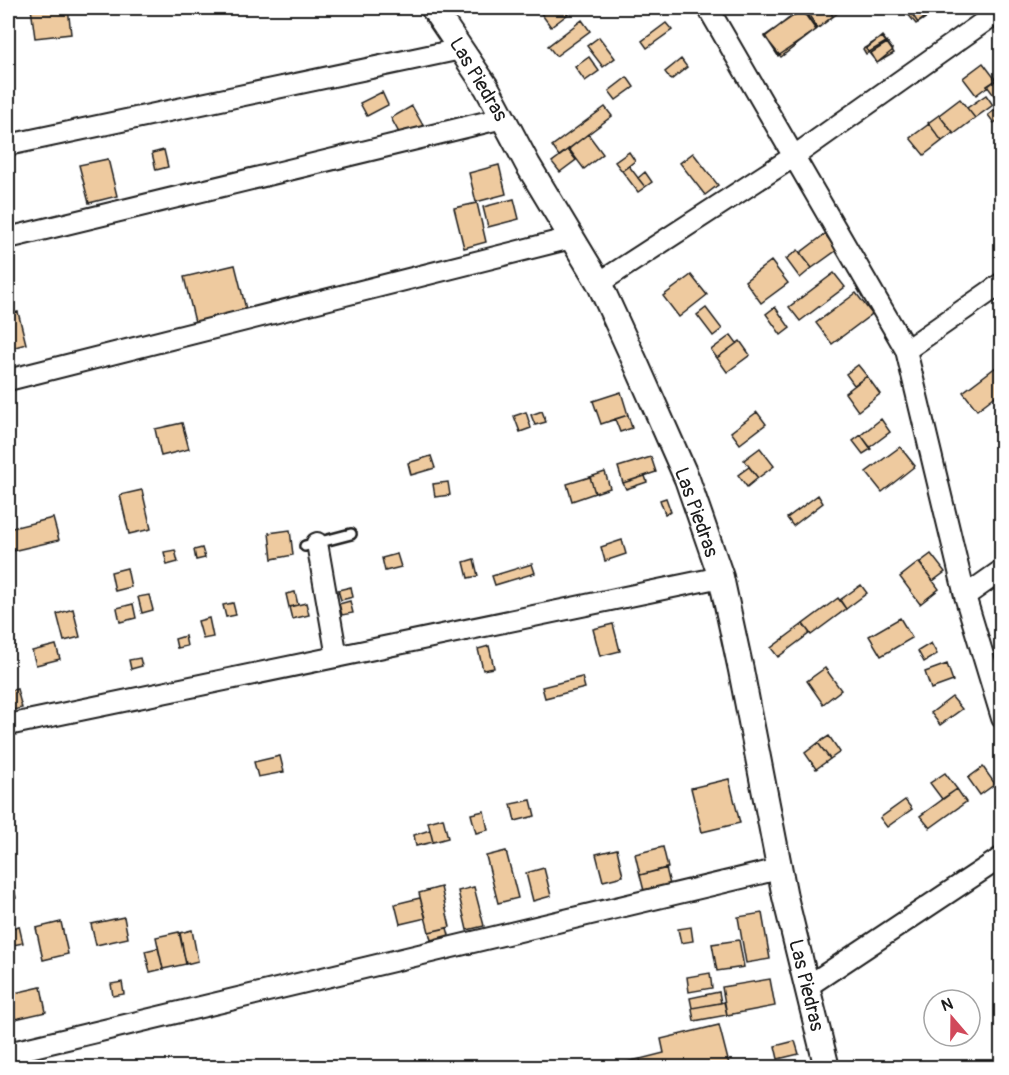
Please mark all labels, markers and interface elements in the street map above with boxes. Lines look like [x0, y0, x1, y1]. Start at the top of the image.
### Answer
street label: Las Piedras [444, 33, 513, 126]
street label: Las Piedras [669, 464, 724, 560]
street label: Las Piedras [783, 937, 830, 1034]
north arrow [922, 988, 982, 1048]
text: N [939, 994, 956, 1016]

